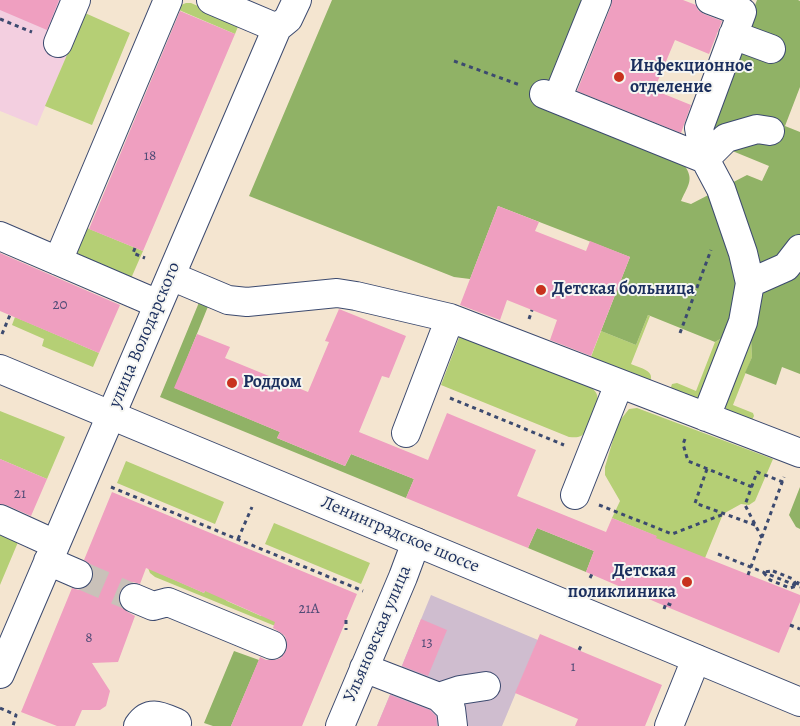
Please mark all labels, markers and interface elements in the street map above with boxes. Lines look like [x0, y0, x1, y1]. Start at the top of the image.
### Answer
place label: Инфекционное отделение [630, 56, 752, 98]
marker: Инфекционное отделение [612, 70, 626, 84]
house number: 18 [144, 147, 156, 165]
street label: улица Володарского [105, 259, 185, 411]
place label: Детская больница [552, 279, 695, 301]
marker: Детская больница [534, 283, 548, 297]
house number: 20 [52, 296, 68, 314]
place label: Роддом [243, 372, 302, 394]
marker: Роддом [225, 376, 239, 390]
house number: 21 [14, 485, 26, 503]
street label: Ленинградское шоссе [318, 492, 482, 578]
place label: Детская поликлиника [568, 561, 676, 604]
street label: Ульяновская улица [339, 562, 417, 706]
marker: Детская поликлиника [680, 575, 694, 589]
house number: 21А [298, 600, 320, 618]
house number: 8 [85, 629, 93, 647]
house number: 13 [421, 634, 433, 652]
house number: 1 [570, 658, 576, 676]

